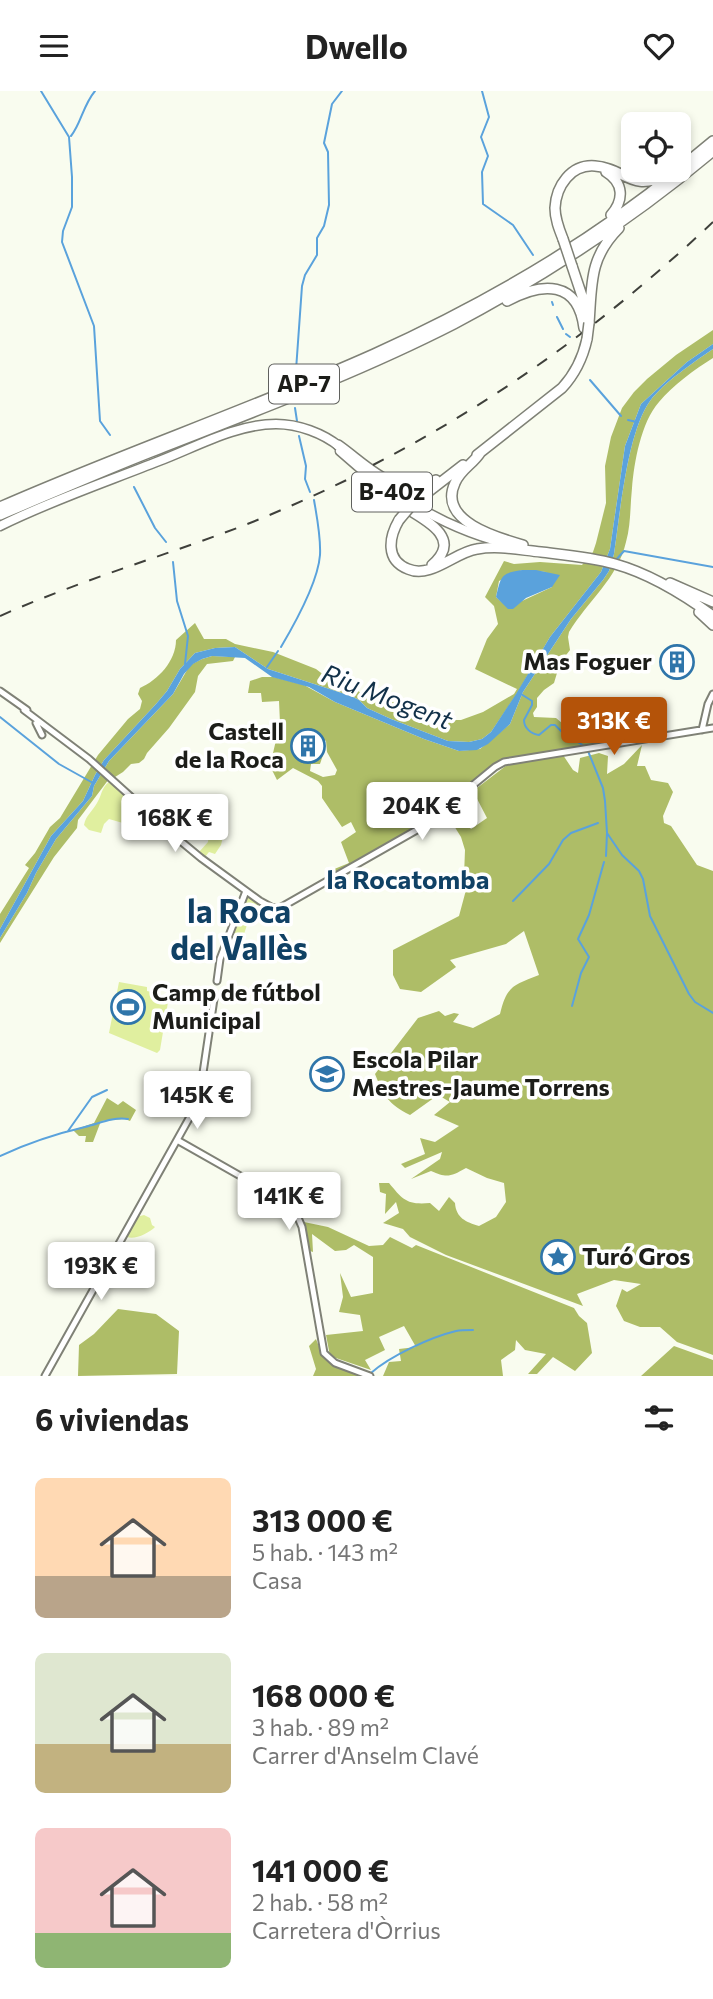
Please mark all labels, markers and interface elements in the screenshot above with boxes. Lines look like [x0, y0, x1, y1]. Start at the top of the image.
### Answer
text: Dwello [305, 26, 408, 66]
icon: menu [35, 27, 73, 65]
icon: heart [640, 27, 678, 65]
map controls [621, 112, 691, 182]
button: locate [621, 112, 691, 182]
road number: AP-7 [269, 365, 339, 403]
road number: B-40z [352, 473, 432, 511]
building icon: Mas Foguer [658, 643, 696, 681]
place label: Mas Foguer [523, 646, 652, 675]
water label: Riu Mogent [318, 657, 458, 735]
pin: 313K € [557, 697, 671, 757]
text: 313K € [577, 706, 651, 734]
place label: Castell de la Roca [175, 716, 284, 773]
building icon: Castell de la Roca [289, 727, 327, 765]
pin: 204K € [365, 783, 479, 842]
text: 204K € [383, 791, 462, 819]
pin: 168K € [118, 795, 232, 854]
text: 168K € [137, 803, 213, 831]
district label: la Rocatomba [327, 863, 489, 894]
district label: la Roca del Vallès [170, 890, 308, 967]
place label: Camp de fútbol Municipal [152, 977, 321, 1034]
sports icon: Camp de fútbol Municipal [109, 988, 147, 1026]
place label: Escola Pilar Mestres-Jaume Torrens [352, 1044, 610, 1101]
school or university icon: Escola Pilar Mestres-Jaume Torrens [308, 1055, 346, 1093]
pin: 145K € [140, 1072, 254, 1131]
text: 145K € [160, 1080, 234, 1108]
pin: 141K € [232, 1173, 346, 1232]
text: 141K € [254, 1181, 324, 1209]
place icon: Turó Gros [539, 1238, 577, 1276]
place label: Turó Gros [582, 1241, 691, 1270]
pin: 193K € [44, 1243, 158, 1302]
text: 193K € [64, 1251, 138, 1279]
icon: filters [640, 1399, 678, 1437]
text: 6 viviendas [35, 1400, 189, 1437]
text: 313 000 € [252, 1501, 393, 1538]
icon: home [91, 1506, 175, 1590]
text: 5 hab. · 143 m² [252, 1538, 398, 1566]
text: Casa [252, 1566, 302, 1594]
text: 168 000 € [252, 1676, 395, 1713]
icon: home [91, 1681, 175, 1765]
text: 3 hab. · 89 m² [252, 1713, 389, 1741]
text: Carrer d'Anselm Clavé [252, 1741, 479, 1769]
text: 141 000 € [252, 1851, 389, 1888]
icon: home [91, 1856, 175, 1940]
text: 2 hab. · 58 m² [252, 1888, 388, 1916]
text: Carretera d'Òrrius [252, 1916, 441, 1944]

